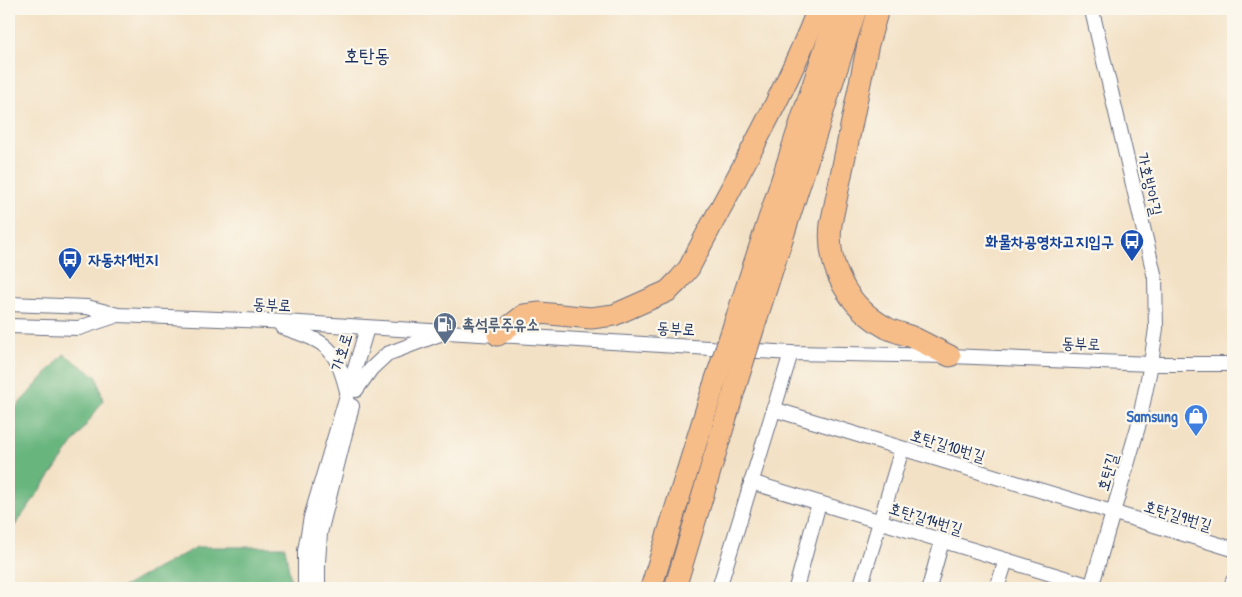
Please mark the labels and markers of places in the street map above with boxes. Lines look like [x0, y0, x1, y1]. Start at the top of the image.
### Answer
bus stop icon: 화물차공영차고지입구 [1119, 228, 1145, 262]
place label: 화물차공영차고지입구 [985, 230, 1114, 252]
bus stop icon: 자동차1번지 [57, 246, 83, 280]
place label: 자동차1번지 [88, 248, 158, 270]
fuel station icon: 촉석루주유소 [432, 311, 458, 345]
place label: 촉석루주유소 [462, 313, 539, 335]
shop icon: Samsung [1183, 403, 1209, 437]
place label: Samsung [1127, 405, 1178, 428]

